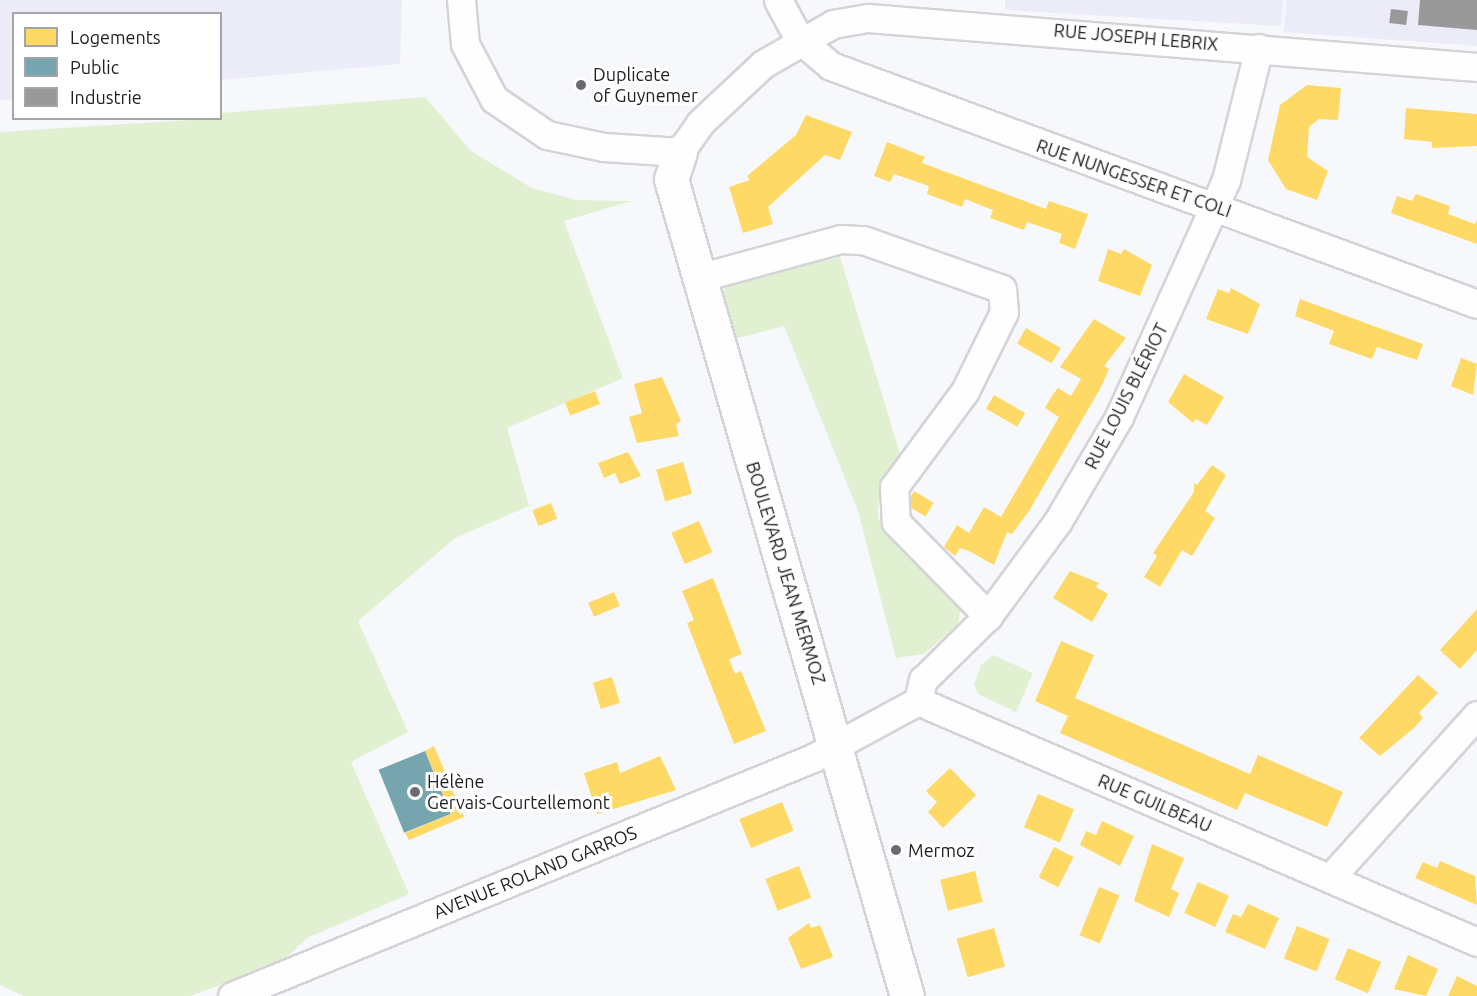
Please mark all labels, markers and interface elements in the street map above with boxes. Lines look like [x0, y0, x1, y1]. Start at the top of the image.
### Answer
legend [12, 12, 222, 120]
street label: RUE JOSEPH LEBRIX [1053, 19, 1219, 55]
text: Logements [70, 27, 161, 47]
text: Public [70, 57, 119, 77]
place label: Duplicate of Guynemer [593, 64, 698, 106]
marker: Duplicate of Guynemer [574, 78, 588, 92]
text: Industrie [70, 87, 142, 107]
street label: RUE NUNGESSER ET COLI [1034, 134, 1234, 222]
street label: RUE LOUIS BLÉRIOT [1080, 319, 1172, 473]
street label: BOULEVARD JEAN MERMOZ [742, 459, 830, 687]
street label: RUE GUILBEAU [1095, 769, 1215, 837]
place label: Hélène Gervais-Courtellemont [427, 771, 610, 814]
marker: Hélène Gervais-Courtellemont [408, 785, 422, 799]
street label: AVENUE ROLAND GARROS [430, 821, 640, 923]
place label: Mermoz [908, 839, 975, 861]
marker: Mermoz [889, 843, 903, 857]

